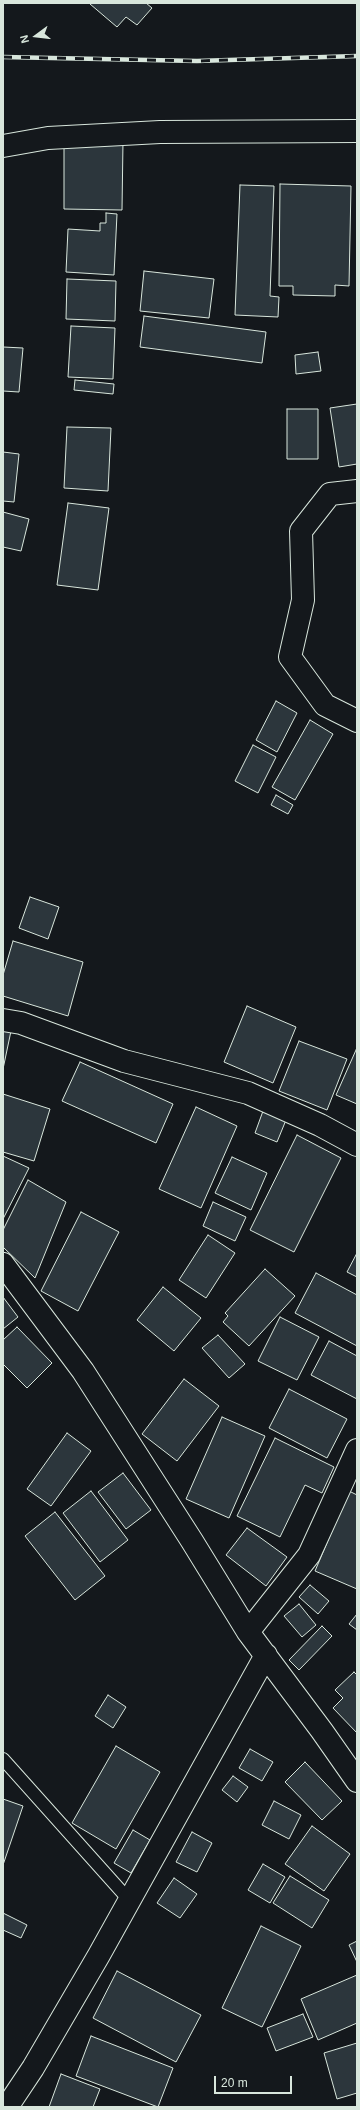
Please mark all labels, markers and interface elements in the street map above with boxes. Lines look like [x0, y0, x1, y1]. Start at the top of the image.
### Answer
north arrow [16, 16, 56, 56]
text: N [18, 34, 31, 45]
scale bar [216, 2068, 294, 2094]
text: 20 m [221, 2076, 248, 2090]

